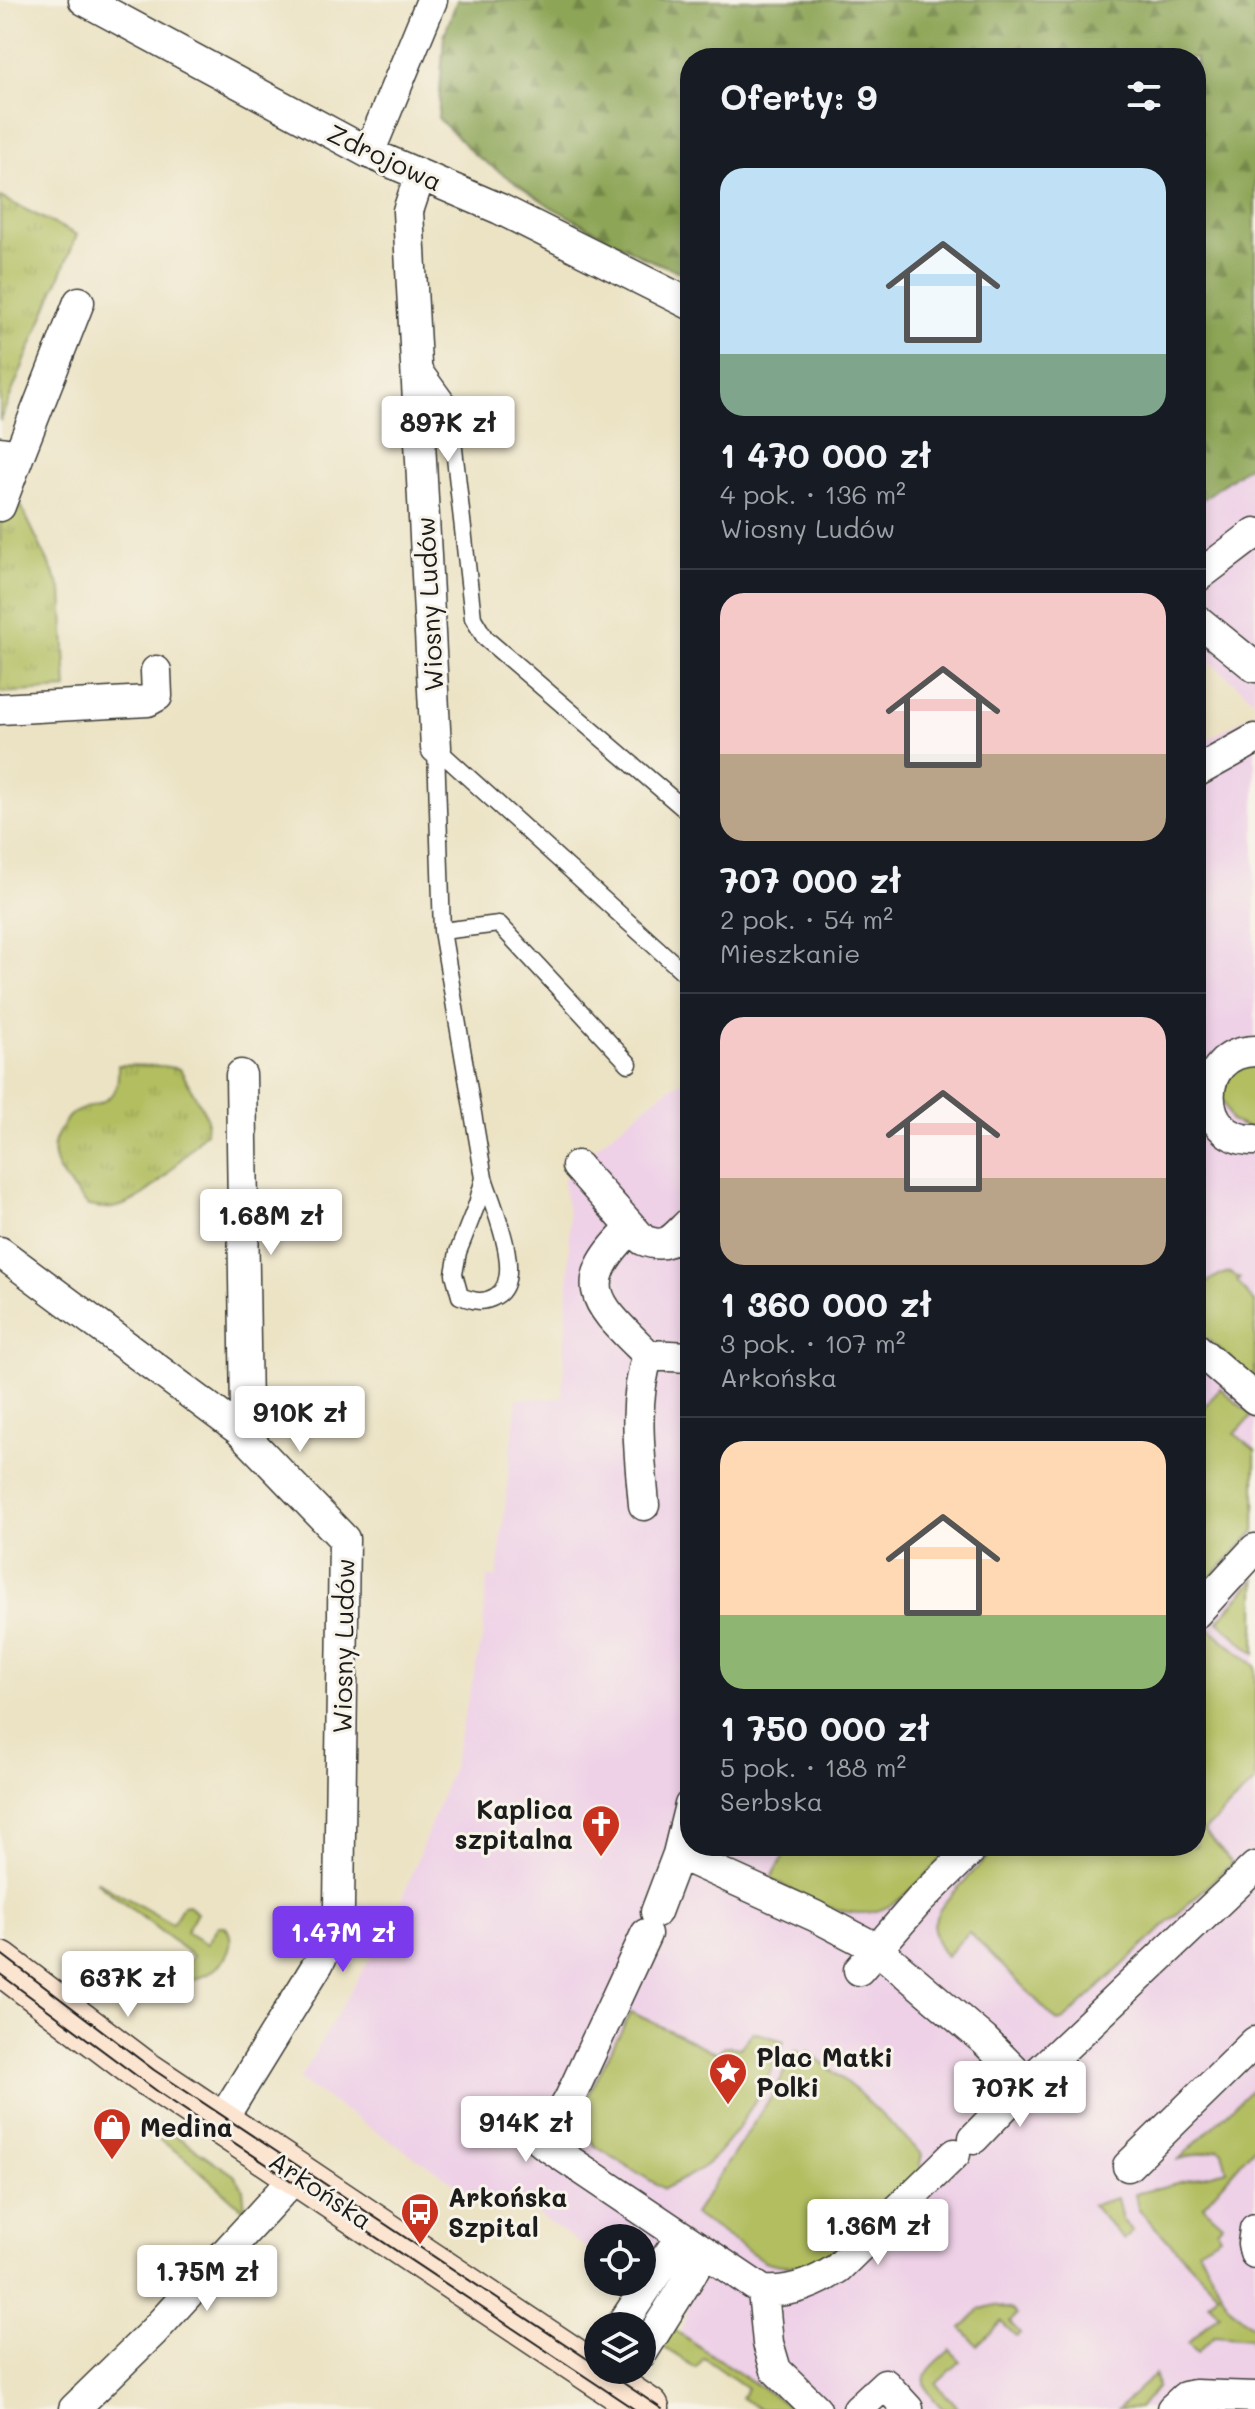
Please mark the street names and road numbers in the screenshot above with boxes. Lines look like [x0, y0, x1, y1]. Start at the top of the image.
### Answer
street label: Zdrojowa [322, 116, 448, 198]
street label: Wiosny Ludów [407, 516, 451, 692]
street label: Wiosny Ludów [324, 1558, 362, 1734]
street label: Arkońska [263, 2143, 379, 2237]

